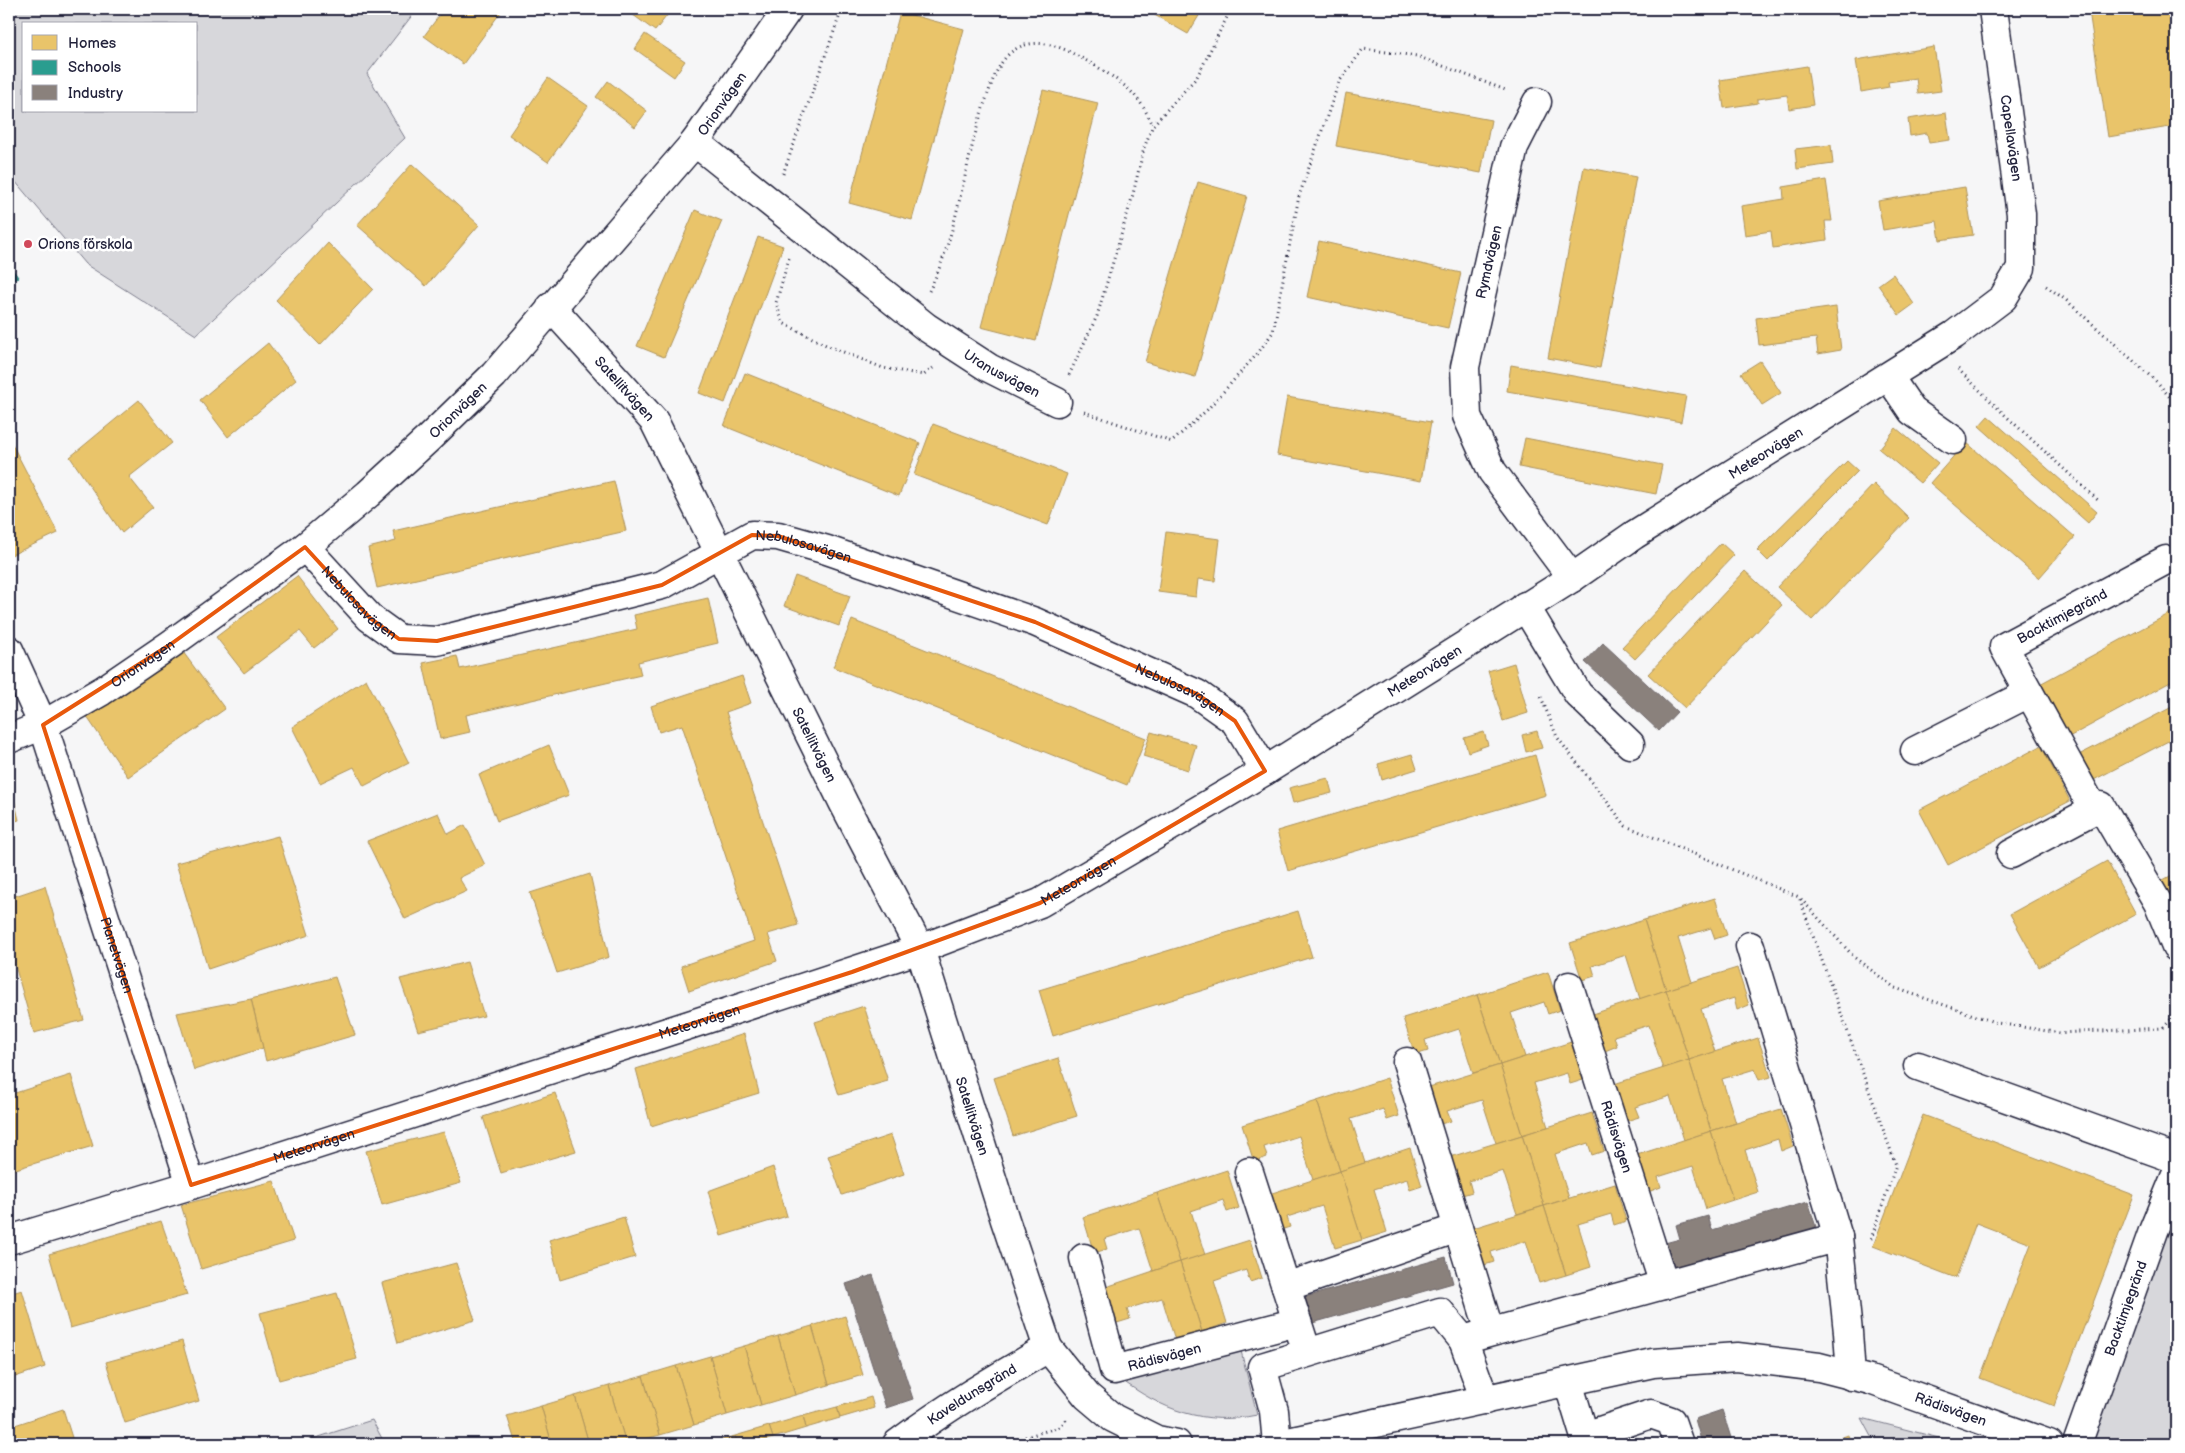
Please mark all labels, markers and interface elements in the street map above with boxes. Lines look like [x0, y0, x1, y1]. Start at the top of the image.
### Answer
legend [22, 22, 198, 112]
text: Homes [68, 34, 117, 53]
text: Schools [68, 58, 122, 77]
street label: Orionvägen [694, 68, 750, 139]
text: Industry [68, 84, 123, 103]
street label: Capellavägen [1997, 94, 2025, 182]
street label: Rymdvägen [1472, 224, 1506, 300]
place label: Orions förskola [38, 236, 133, 253]
marker: Orions förskola [22, 238, 34, 250]
street label: Uranusvägen [961, 345, 1043, 401]
street label: Satellitvägen [591, 353, 658, 425]
street label: Orionvägen [425, 378, 490, 442]
street label: Meteorvägen [1725, 423, 1806, 482]
street label: Nebulosavägen [755, 527, 854, 566]
street label: Nebulosavägen [318, 562, 400, 643]
street label: Backtimjegränd [2014, 585, 2110, 647]
street label: Orionvägen [107, 636, 178, 691]
street label: Meteorvägen [1384, 641, 1465, 700]
street label: Nebulosavägen [1132, 659, 1228, 720]
street label: Satellitvägen [789, 705, 840, 785]
street label: Meteorvägen [1037, 852, 1119, 909]
street label: Planetvägen [97, 915, 137, 995]
street label: Meteorvägen [656, 1000, 742, 1043]
street label: Satellitvägen [952, 1075, 993, 1158]
street label: Rädisvägen [1597, 1098, 1636, 1175]
street label: Meteorvägen [271, 1125, 357, 1167]
street label: Backtimjegränd [2101, 1259, 2150, 1358]
street label: Rädisvägen [1126, 1339, 1203, 1375]
street label: Kaveldunsgränd [924, 1360, 1019, 1428]
street label: Rädisvägen [1913, 1388, 1989, 1430]

